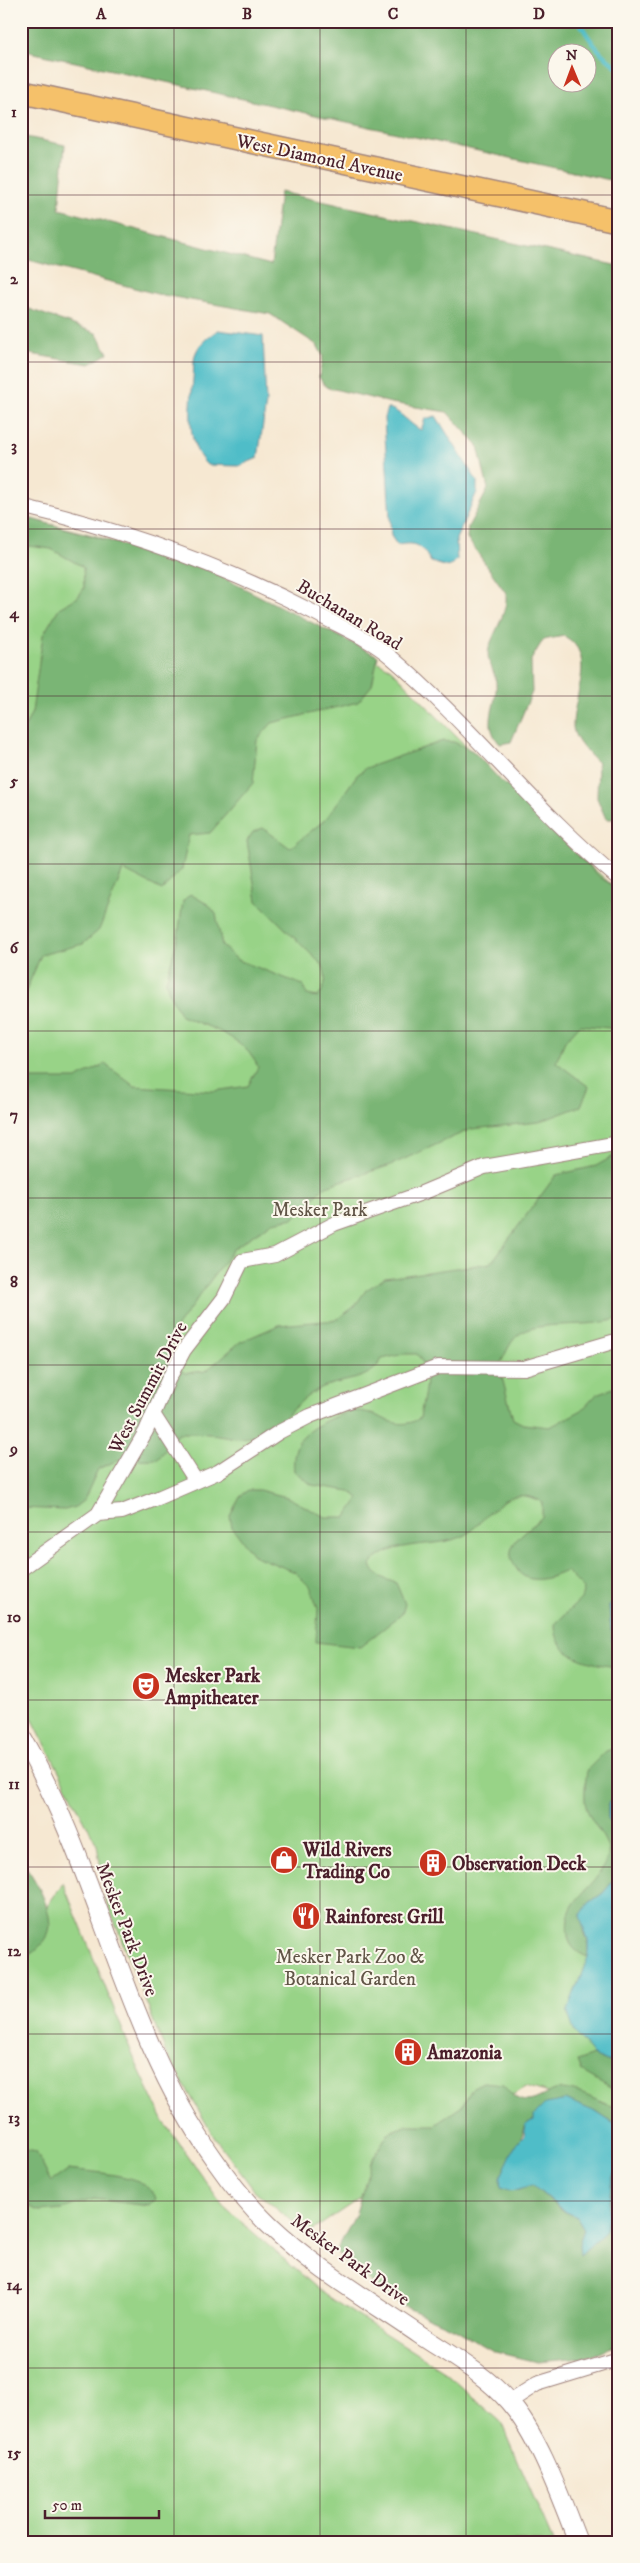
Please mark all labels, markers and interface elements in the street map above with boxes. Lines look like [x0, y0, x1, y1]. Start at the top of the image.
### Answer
text: A [95, 4, 107, 24]
text: B [242, 4, 252, 24]
text: C [388, 4, 398, 24]
text: D [533, 4, 545, 24]
north arrow [548, 42, 598, 92]
text: N [566, 47, 578, 65]
text: 1 [11, 102, 17, 122]
street label: West Diamond Avenue [233, 129, 405, 187]
text: 2 [10, 269, 19, 289]
text: 3 [11, 436, 17, 456]
street label: Buchanan Road [292, 575, 406, 656]
text: 4 [8, 603, 19, 623]
text: 5 [9, 771, 18, 791]
text: 6 [10, 938, 20, 958]
text: 7 [10, 1105, 18, 1125]
park label: Mesker Park [272, 1199, 368, 1222]
text: 8 [10, 1272, 18, 1292]
street label: West Summit Drive [103, 1318, 193, 1458]
text: 9 [9, 1439, 18, 1459]
text: 10 [7, 1607, 22, 1627]
place label: Mesker Park Ampitheater [164, 1665, 261, 1710]
theatre icon: Mesker Park Ampitheater [131, 1671, 161, 1701]
text: 11 [8, 1774, 20, 1794]
place label: Wild Rivers Trading Co [302, 1839, 392, 1884]
shop icon: Wild Rivers Trading Co [269, 1845, 299, 1875]
building icon: Observation Deck [418, 1848, 448, 1878]
place label: Observation Deck [452, 1853, 587, 1876]
street label: Mesker Park Drive [91, 1859, 163, 2000]
restaurant icon: Rainforest Grill [291, 1901, 321, 1931]
place label: Rainforest Grill [325, 1906, 444, 1929]
text: 12 [7, 1941, 22, 1961]
park label: Mesker Park Zoo & Botanical Garden [276, 1946, 425, 1991]
building icon: Amazonia [393, 2037, 423, 2067]
place label: Amazonia [426, 2042, 503, 2065]
text: 13 [8, 2108, 20, 2128]
street label: Mesker Park Drive [286, 2209, 414, 2311]
text: 14 [6, 2275, 22, 2295]
text: 15 [7, 2443, 21, 2463]
scale bar [45, 2488, 159, 2520]
text: 50 m [52, 2496, 82, 2515]

